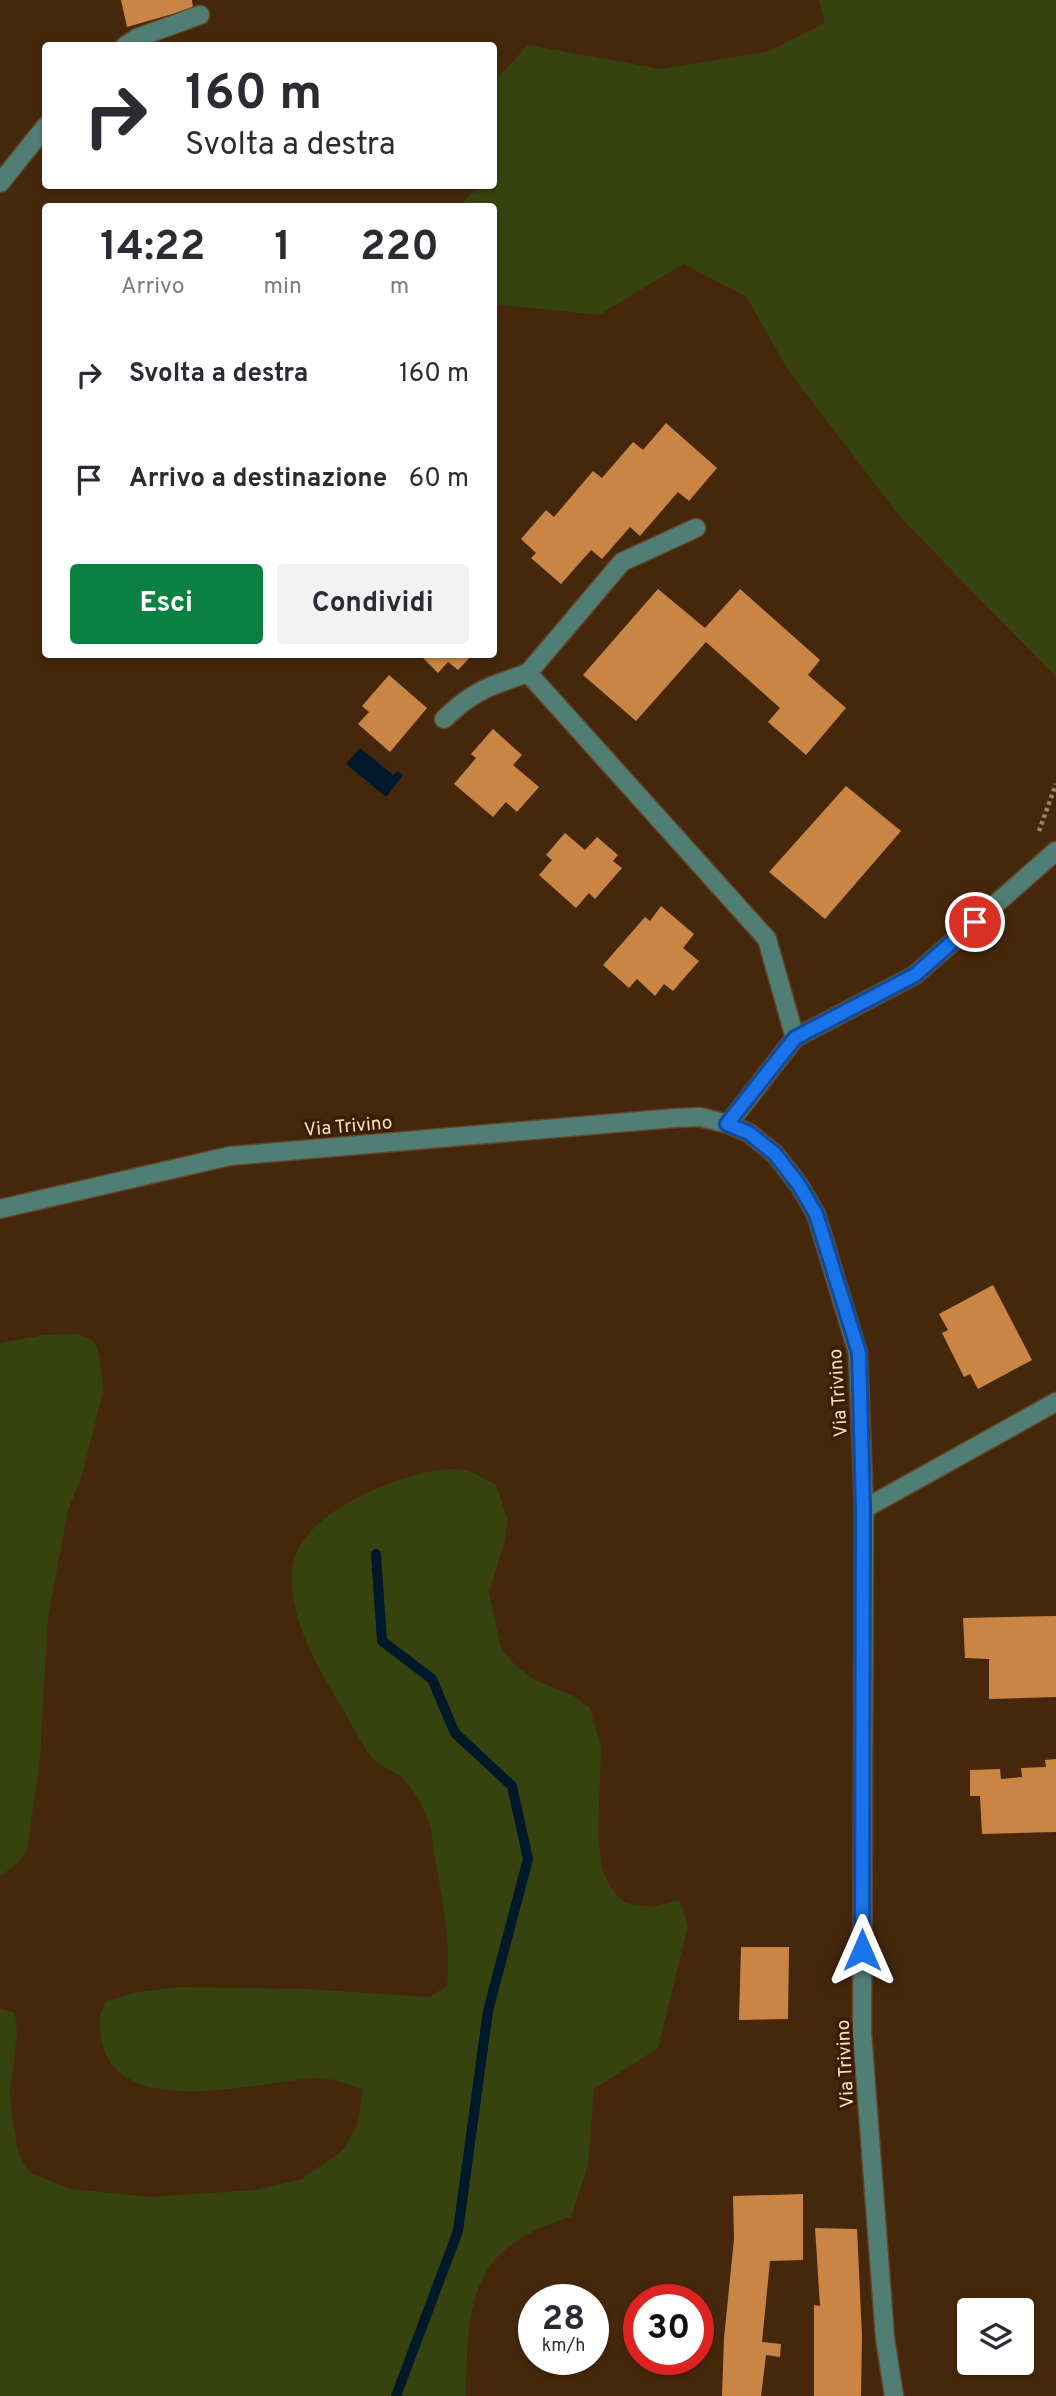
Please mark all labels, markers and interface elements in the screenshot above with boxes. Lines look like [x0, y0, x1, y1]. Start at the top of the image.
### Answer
text: 160 m [185, 65, 322, 127]
icon: right [70, 70, 161, 161]
text: Svolta a destra [185, 126, 396, 166]
text: 14:22 [100, 222, 205, 275]
text: 1 [274, 222, 291, 275]
text: 220 [360, 222, 439, 275]
text: Arrivo [121, 273, 185, 302]
text: min [264, 273, 302, 302]
text: m [390, 273, 409, 302]
icon: right [70, 356, 108, 394]
text: Svolta a destra [129, 358, 308, 391]
text: 160 m [399, 358, 469, 391]
icon: arrive [70, 461, 108, 499]
text: Arrivo a destinazione [129, 463, 387, 496]
text: 60 m [409, 463, 469, 496]
button: Esci [70, 564, 263, 644]
button: Condividi [277, 564, 469, 644]
pin [945, 892, 1005, 952]
icon: arrive [956, 903, 994, 941]
street label: Via Trivino [303, 1111, 393, 1143]
street label: Via Trivino [824, 1348, 854, 1438]
position arrow [825, 1913, 899, 1987]
street label: Via Trivino [832, 2019, 860, 2109]
speed limit sign: 30 [623, 2284, 714, 2375]
text: 28 [542, 2298, 585, 2342]
map controls [957, 2298, 1034, 2375]
button: layers [957, 2298, 1034, 2375]
text: km/h [542, 2335, 585, 2358]

